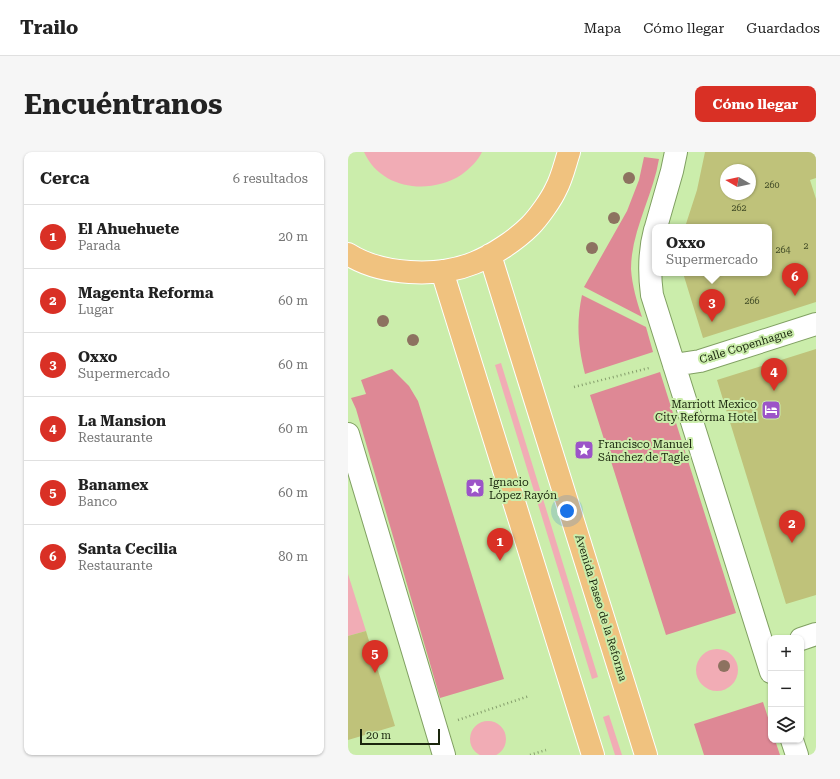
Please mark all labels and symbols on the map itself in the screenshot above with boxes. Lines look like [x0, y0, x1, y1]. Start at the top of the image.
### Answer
north arrow [720, 164, 756, 200]
house number: 260 [764, 180, 780, 190]
house number: 262 [731, 203, 747, 213]
house number: 2 [803, 241, 809, 251]
house number: 264 [775, 245, 791, 255]
pin: 6 [782, 263, 808, 296]
pin: 3 [699, 289, 725, 322]
house number: 266 [744, 296, 760, 306]
street label: Calle Copenhague [698, 326, 794, 366]
pin: 4 [761, 358, 787, 391]
place label: Marriott Mexico City Reforma Hotel [655, 398, 758, 424]
hotel icon: Marriott Mexico City Reforma Hotel [760, 399, 782, 421]
place label: Francisco Manuel Sánchez de Tagle [598, 438, 693, 464]
place icon: Francisco Manuel Sánchez de Tagle [573, 439, 595, 461]
place label: Ignacio López Rayón [489, 476, 557, 502]
place icon: Ignacio López Rayón [464, 477, 486, 499]
your location [557, 501, 577, 521]
pin: 2 [779, 510, 805, 543]
pin: 1 [487, 528, 513, 561]
street label: Avenida Paseo de la Reforma [572, 533, 630, 683]
pin: 5 [362, 640, 388, 673]
scale bar [360, 727, 440, 746]

